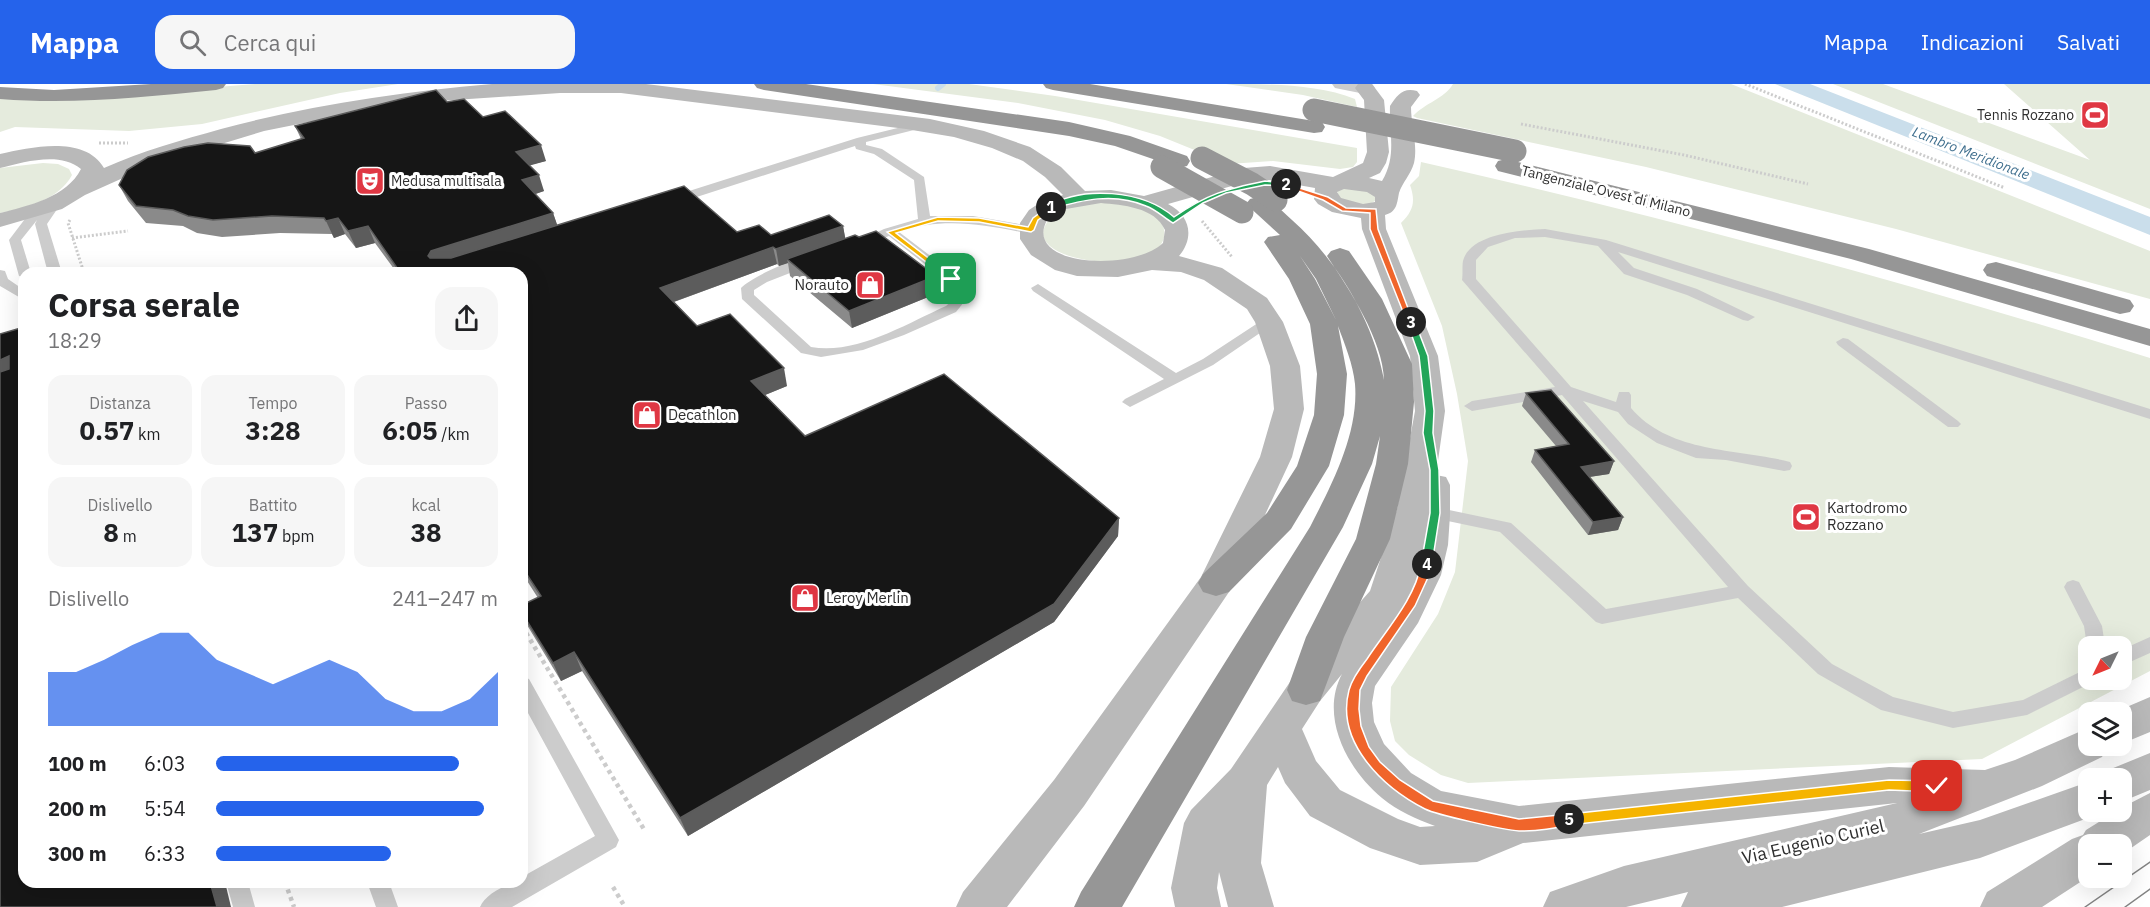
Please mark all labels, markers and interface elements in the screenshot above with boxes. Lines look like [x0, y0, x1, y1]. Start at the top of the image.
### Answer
search box [155, 15, 575, 69]
text: Mappa [30, 24, 119, 61]
icon: search [176, 26, 209, 59]
text: Cerca qui [224, 28, 316, 57]
text: Mappa [1824, 28, 1888, 56]
text: Indicazioni [1921, 28, 2024, 56]
text: Salvati [2057, 28, 2120, 56]
sports icon: Tennis Rozzano [2079, 99, 2111, 131]
place label: Tennis Rozzano [1977, 106, 2074, 124]
water label: Lambro Meridionale [1910, 122, 2032, 184]
street label: Tangenziale Ovest di Milano [1519, 161, 1693, 221]
theatre icon: Medusa multisala [354, 165, 386, 197]
pin: 2 [1271, 169, 1301, 199]
place label: Medusa multisala [391, 172, 502, 190]
text: 2 [1281, 174, 1291, 194]
pin: 1 [1036, 192, 1066, 222]
text: 1 [1046, 197, 1056, 217]
pin [925, 253, 976, 304]
icon: arrive [934, 262, 967, 295]
shop icon: Norauto [854, 269, 886, 301]
place label: Norauto [794, 275, 849, 294]
text: Corsa serale [48, 283, 240, 326]
button: share [435, 287, 498, 350]
pin: 3 [1396, 307, 1426, 337]
text: 3 [1406, 312, 1416, 332]
text: 18:29 [48, 327, 102, 354]
text: Distanza [89, 393, 151, 413]
text: Tempo [248, 393, 298, 413]
text: Passo [405, 393, 447, 413]
shop icon: Decathlon [631, 399, 663, 431]
place label: Decathlon [668, 405, 737, 424]
text: 0.57 [79, 413, 134, 447]
text: 3:28 [245, 413, 301, 447]
text: 6:05 [382, 413, 438, 447]
text: km [134, 424, 161, 444]
text: /km [438, 424, 470, 444]
text: Dislivello [88, 495, 153, 515]
text: Battito [249, 495, 297, 515]
text: kcal [411, 495, 441, 515]
place label: Kartodromo Rozzano [1827, 498, 1908, 534]
sports icon: Kartodromo Rozzano [1790, 501, 1822, 533]
text: 8 [103, 515, 119, 549]
text: 137 [231, 515, 278, 549]
text: 38 [410, 515, 442, 549]
text: m [119, 526, 137, 546]
text: bpm [278, 526, 315, 546]
pin: 4 [1412, 549, 1442, 579]
text: 4 [1422, 554, 1432, 574]
shop icon: Leroy Merlin [789, 582, 821, 614]
text: Dislivello [48, 585, 129, 612]
text: 241–247 m [392, 585, 498, 612]
place label: Leroy Merlin [826, 588, 909, 607]
north arrow [2078, 636, 2132, 690]
map controls [2078, 636, 2132, 888]
button: layers [2078, 702, 2132, 756]
text: 100 m [48, 750, 107, 777]
text: 6:03 [144, 750, 186, 777]
pin [1911, 760, 1962, 811]
button: + [2078, 768, 2132, 822]
icon: check [1920, 769, 1953, 802]
text: 200 m [48, 795, 107, 822]
text: 5:54 [144, 795, 186, 822]
pin: 5 [1554, 804, 1584, 834]
text: 5 [1564, 809, 1574, 829]
street label: Via Eugenio Curiel [1739, 814, 1887, 869]
button: − [2078, 834, 2132, 888]
text: 300 m [48, 840, 107, 867]
text: 6:33 [144, 840, 186, 867]

